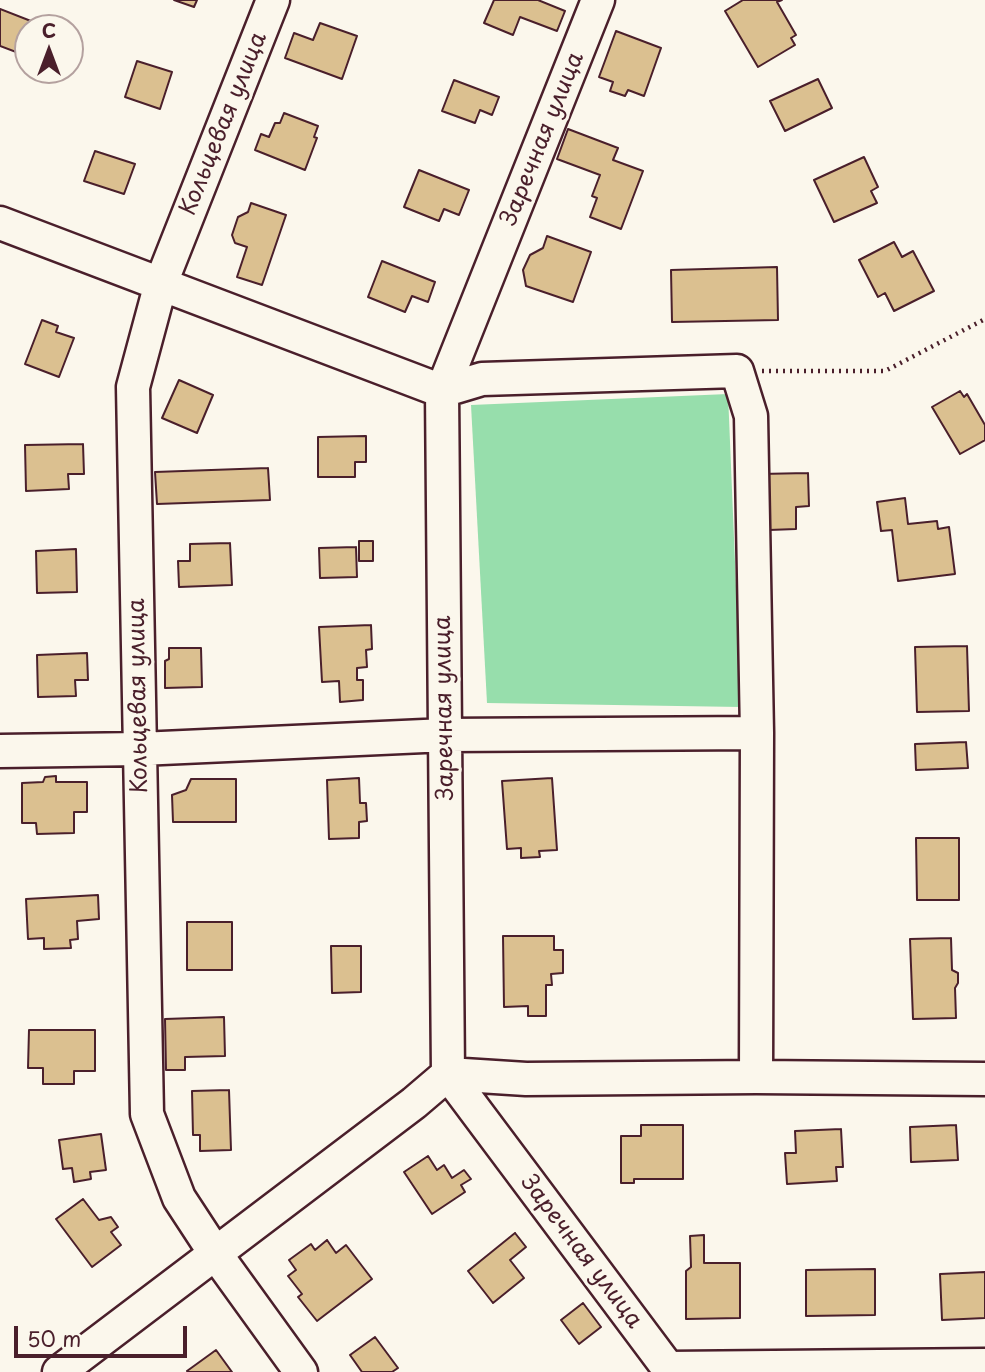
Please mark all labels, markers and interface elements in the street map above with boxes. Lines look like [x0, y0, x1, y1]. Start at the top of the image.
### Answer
north arrow [14, 14, 84, 84]
text: С [42, 16, 56, 44]
street label: Кольцевая улица [175, 28, 273, 220]
street label: Заречная улица [496, 48, 590, 230]
street label: Кольцевая улица [123, 598, 155, 794]
street label: Заречная улица [430, 615, 460, 801]
street label: Заречная улица [514, 1170, 648, 1334]
scale bar [18, 1312, 191, 1356]
text: 50 m [27, 1322, 81, 1354]

